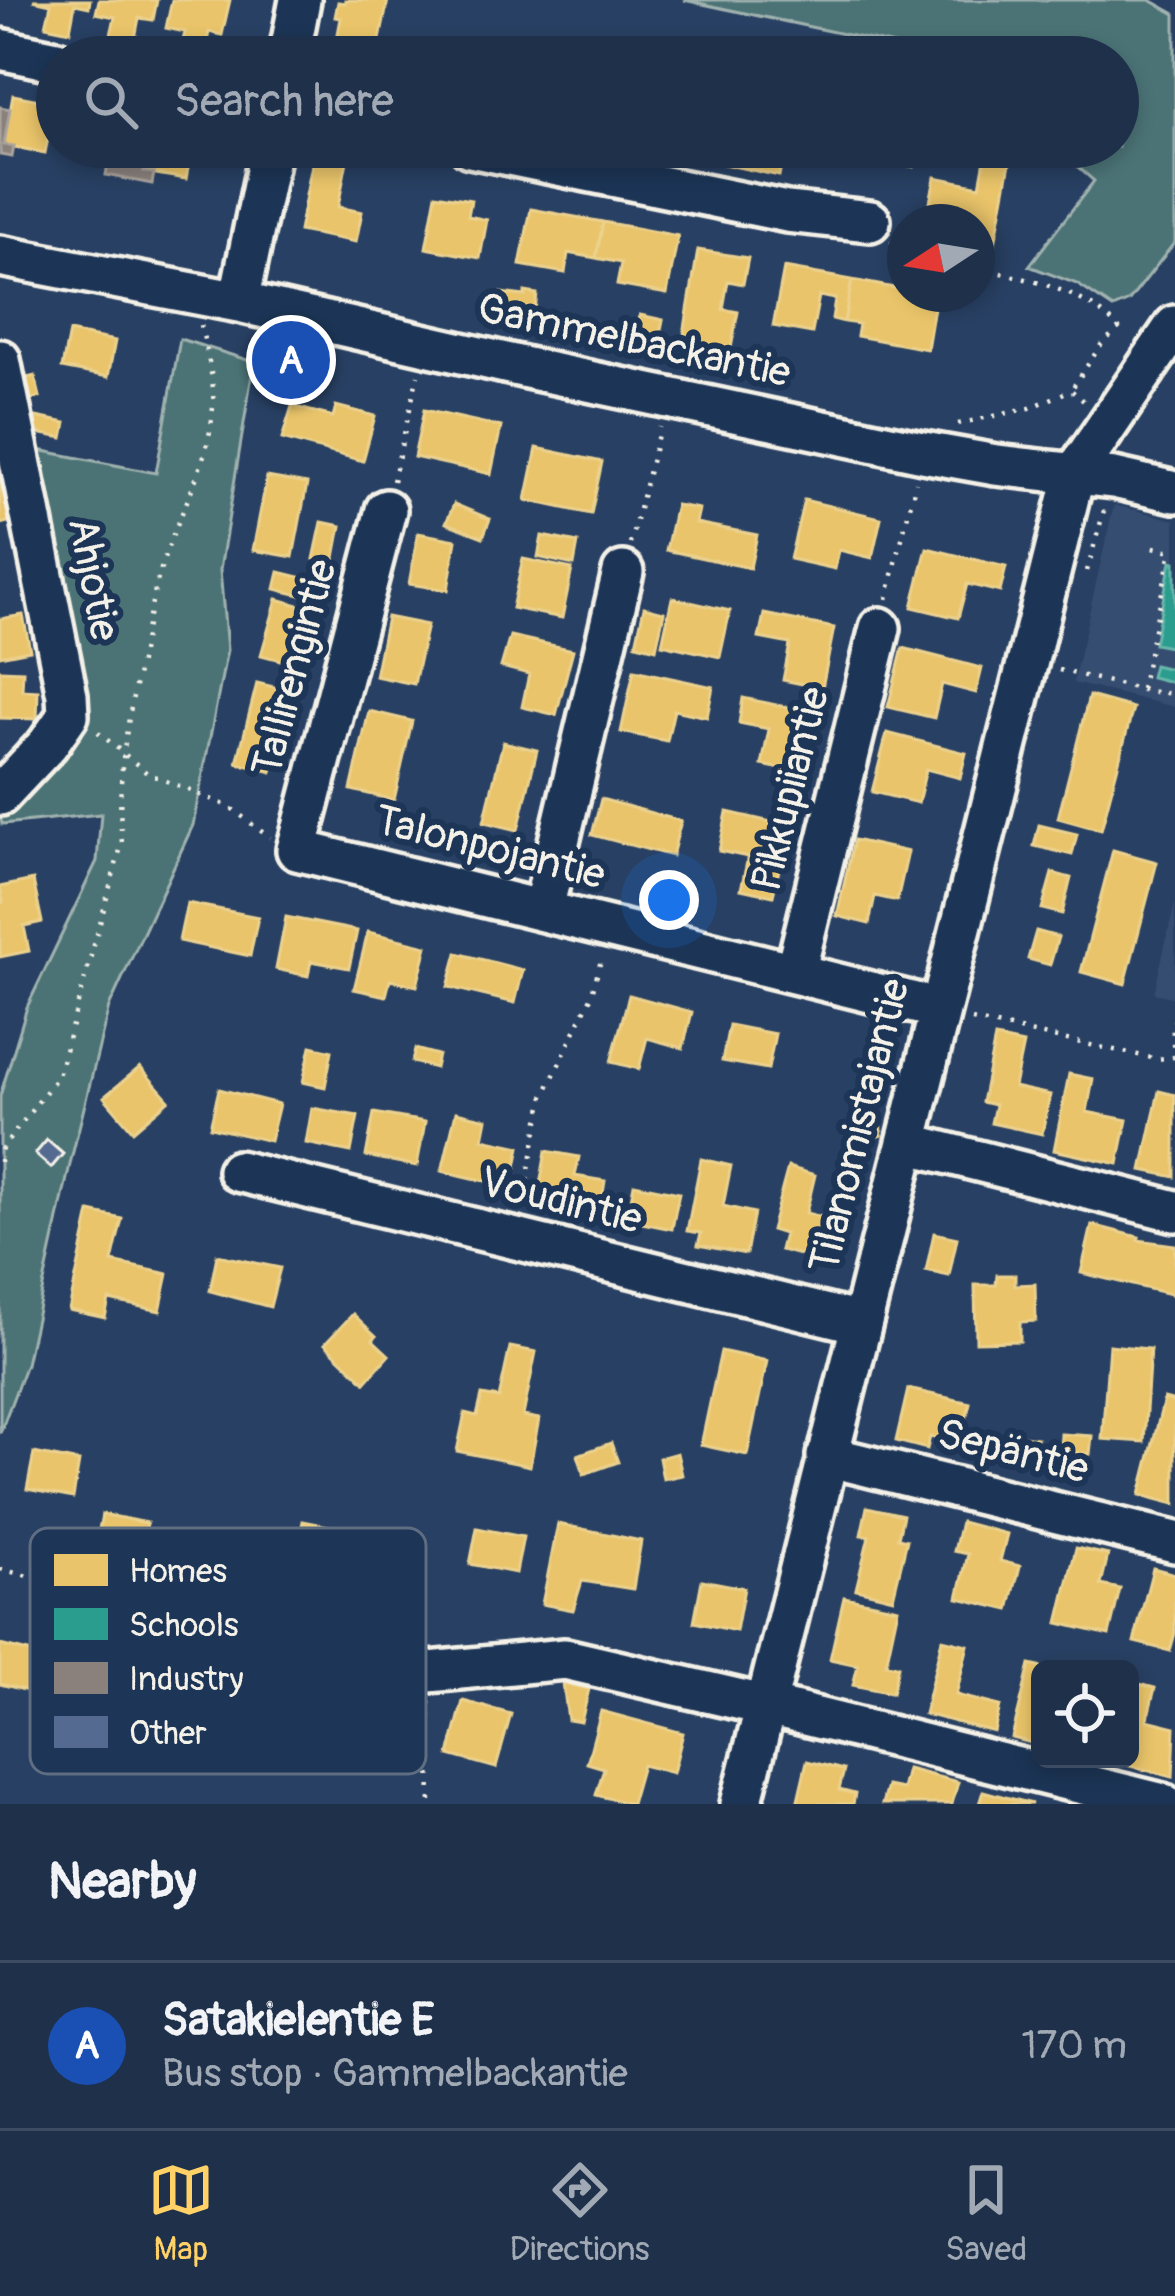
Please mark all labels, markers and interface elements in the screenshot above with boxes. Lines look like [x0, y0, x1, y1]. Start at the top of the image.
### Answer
search box [36, 36, 1139, 168]
icon: search [78, 69, 144, 135]
text: Search here [174, 74, 394, 130]
north arrow [887, 204, 995, 312]
street label: Gammelbackantie [473, 282, 795, 400]
pin: A [252, 315, 330, 405]
street label: Ahjotie [56, 513, 130, 645]
street label: Tallirengintie [241, 554, 349, 782]
street label: Pikkupiiantie [741, 681, 841, 896]
street label: Talonpojantie [370, 794, 611, 902]
your location [639, 870, 699, 930]
street label: Tilanomistajantie [798, 973, 922, 1278]
street label: Voudintie [475, 1156, 648, 1246]
street label: Sepäntie [932, 1408, 1094, 1496]
legend [30, 1528, 426, 1774]
text: Homes [129, 1551, 227, 1592]
text: Schools [129, 1605, 239, 1646]
text: Industry [129, 1659, 244, 1700]
map controls [1031, 1660, 1139, 1768]
button: locate [1031, 1660, 1139, 1768]
text: Other [129, 1713, 207, 1754]
text: Nearby [48, 1850, 196, 1914]
text: Satakielentie E [162, 1993, 434, 2049]
text: A [74, 2021, 100, 2070]
text: 170 m [1021, 2021, 1127, 2070]
text: Bus stop · Gammelbackantie [162, 2049, 628, 2098]
tab: Map [148, 2157, 214, 2270]
tab: Directions [510, 2157, 650, 2270]
tab: Saved [945, 2157, 1027, 2270]

